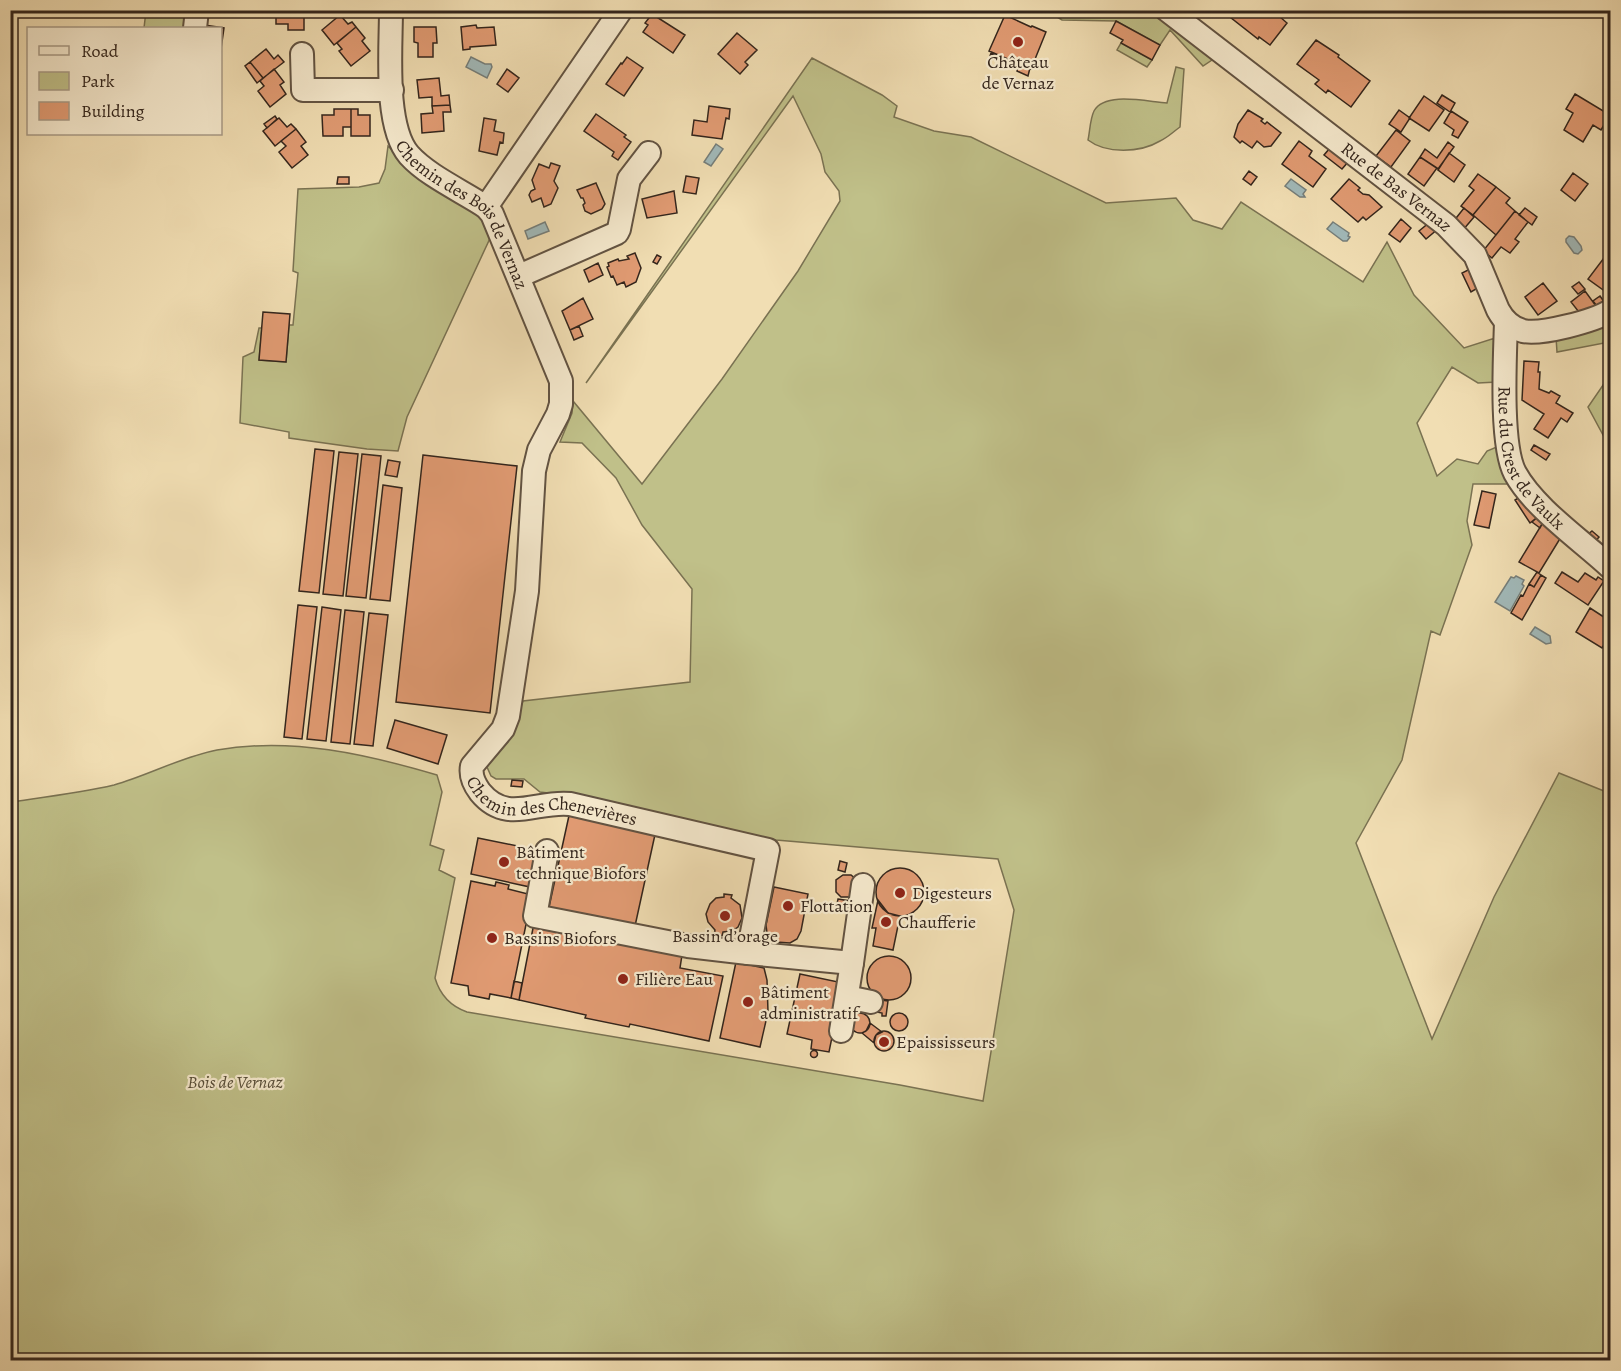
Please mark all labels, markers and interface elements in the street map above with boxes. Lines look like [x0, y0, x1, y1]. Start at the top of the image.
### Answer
legend [27, 27, 222, 135]
marker: Château de Vernaz [1011, 35, 1025, 49]
text: Road [81, 39, 119, 63]
place label: Château de Vernaz [982, 50, 1054, 95]
text: Park [81, 69, 115, 93]
text: Building [81, 99, 145, 123]
street label: Chemin des Bois de Vernaz [390, 136, 534, 293]
street label: Rue de Bas Vernaz [1336, 137, 1458, 237]
street label: Rue du Crest de Vaulx [1492, 386, 1571, 535]
street label: Chemin des Chenevières [461, 772, 639, 831]
place label: Bâtiment technique Biofors [516, 840, 646, 885]
marker: Bâtiment technique Biofors [497, 855, 511, 869]
place label: Digesteurs [912, 881, 992, 905]
marker: Digesteurs [893, 886, 907, 900]
place label: Flottation [800, 894, 873, 918]
marker: Flottation [781, 899, 795, 913]
marker: Bassin d’orage [718, 909, 732, 923]
place label: Chaufferie [898, 910, 976, 934]
marker: Chaufferie [879, 915, 893, 929]
place label: Bassin d’orage [672, 924, 778, 948]
place label: Bassins Biofors [504, 926, 617, 950]
marker: Bassins Biofors [485, 931, 499, 945]
place label: Filière Eau [635, 967, 713, 991]
marker: Filière Eau [616, 972, 630, 986]
place label: Bâtiment administratif [760, 980, 861, 1025]
marker: Bâtiment administratif [741, 995, 755, 1009]
place label: Epaississeurs [896, 1030, 996, 1054]
marker: Epaississeurs [877, 1035, 891, 1049]
park label: Bois de Vernaz [187, 1070, 284, 1094]

